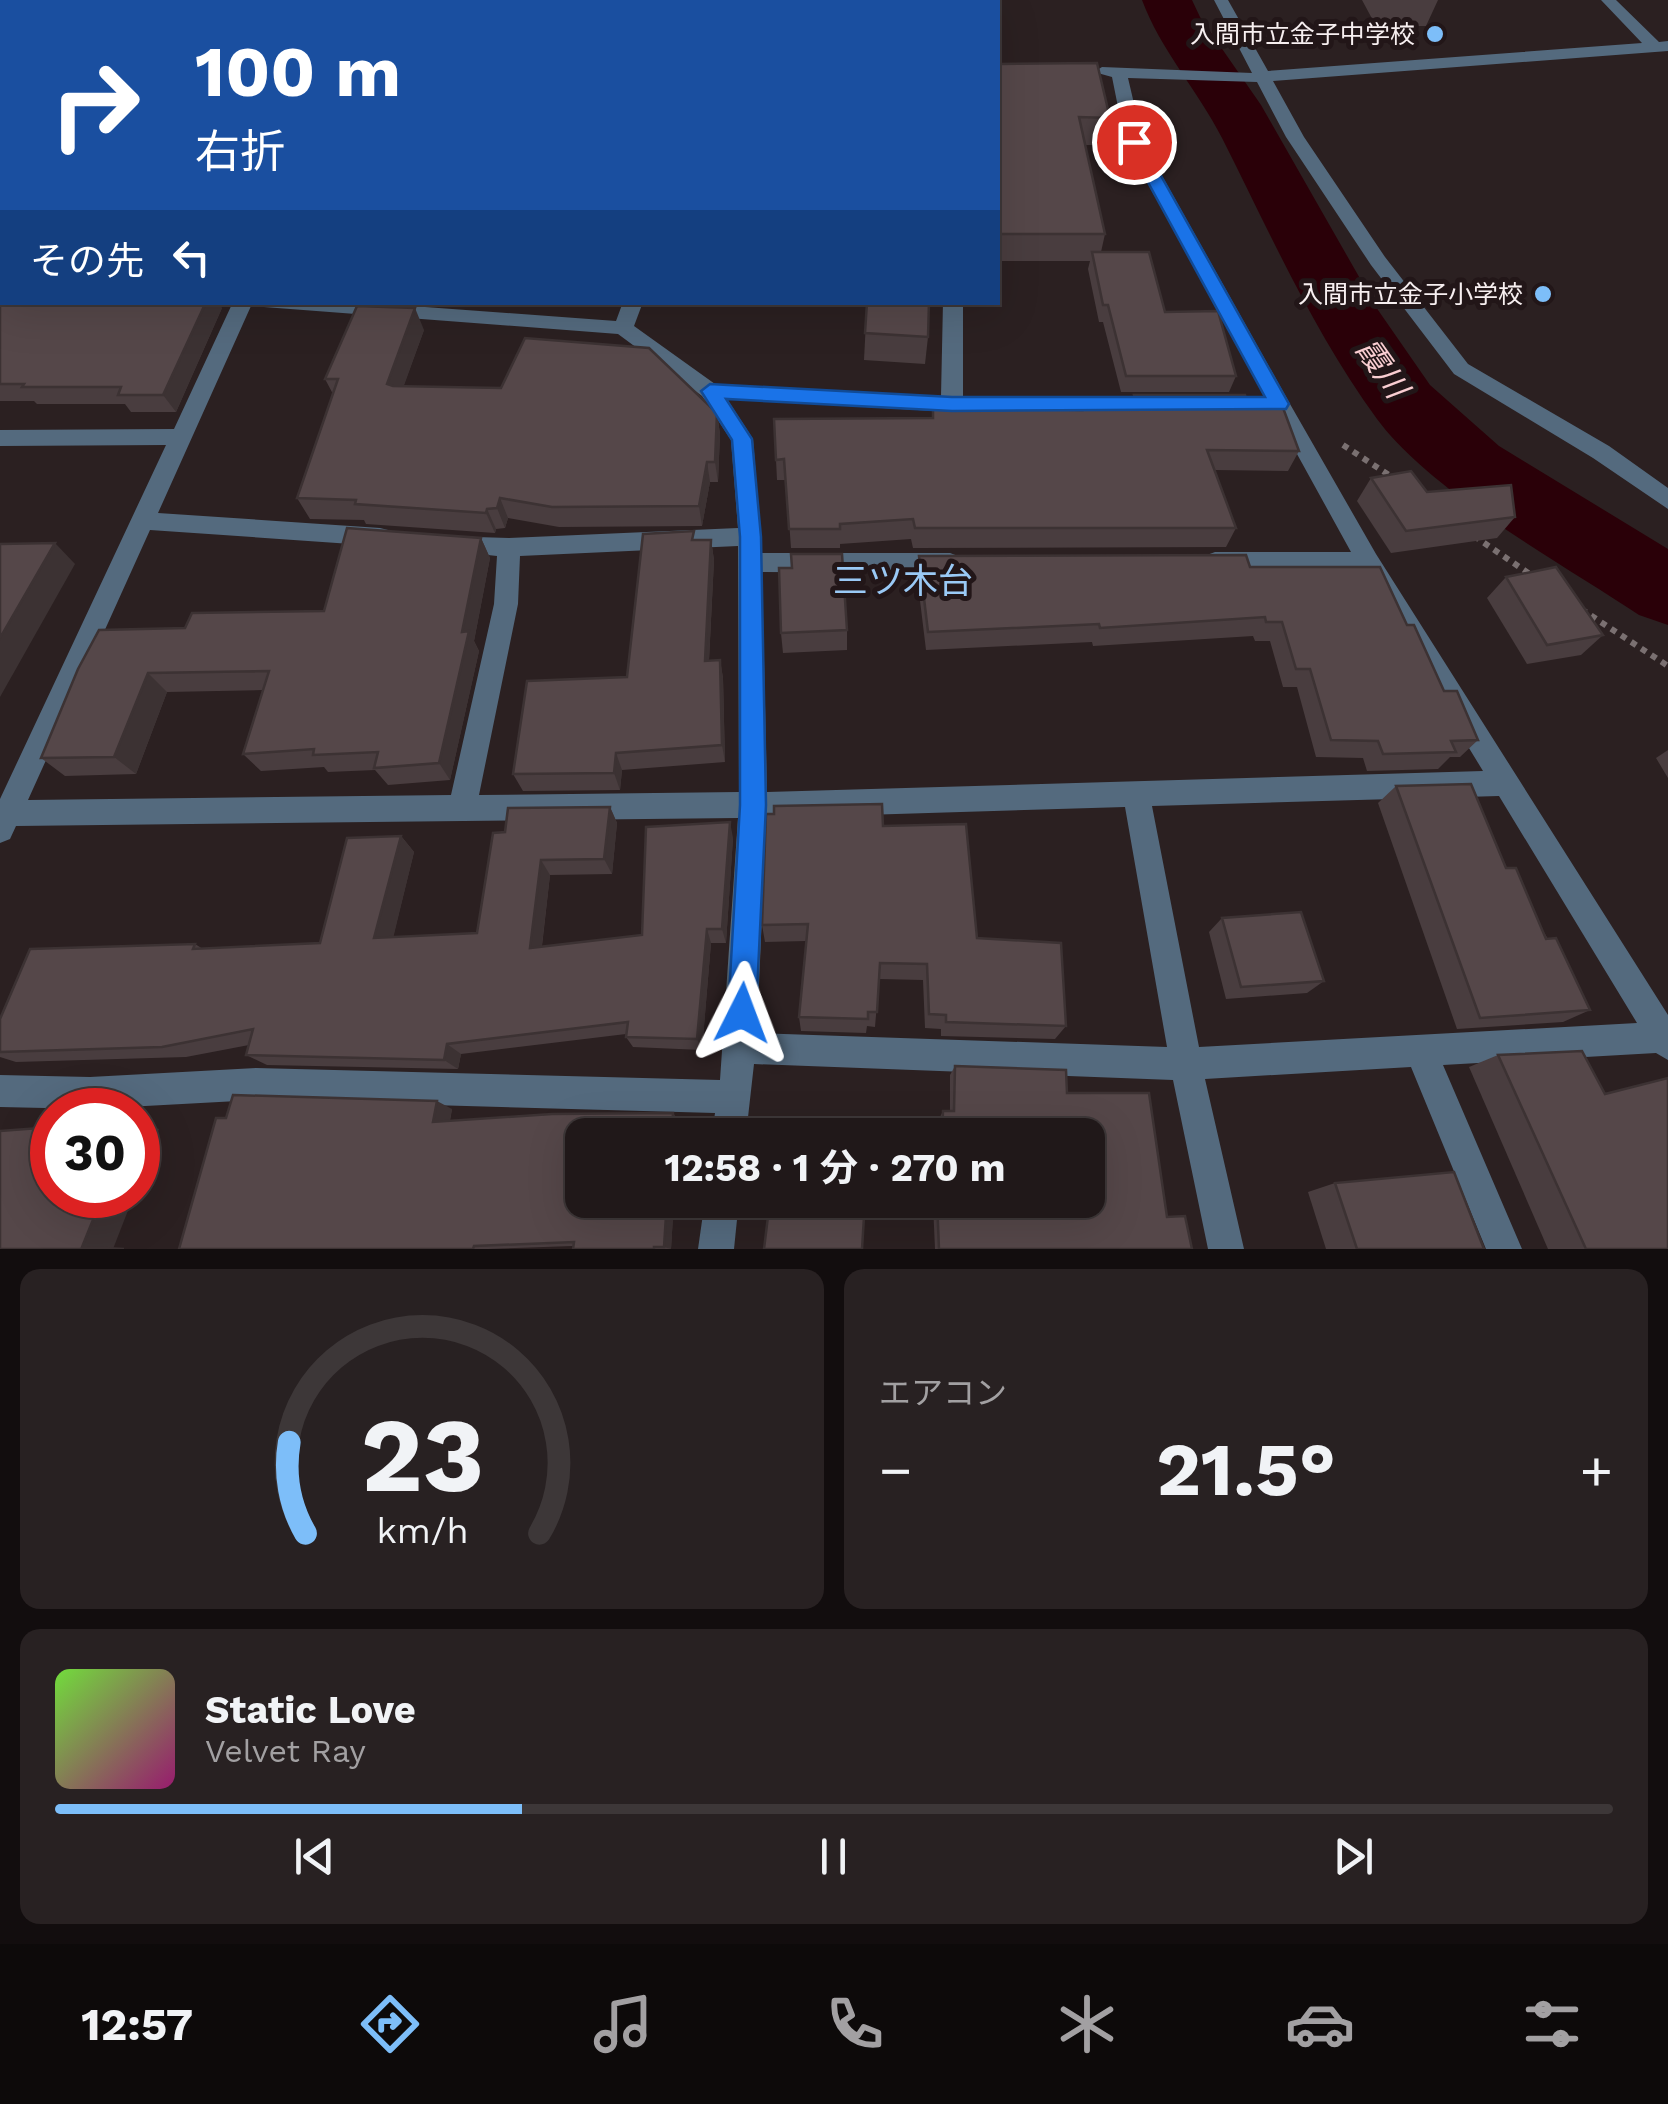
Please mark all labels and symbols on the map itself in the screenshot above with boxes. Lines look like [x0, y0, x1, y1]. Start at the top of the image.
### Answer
place label: 入間市立金子中学校 [1190, 20, 1415, 49]
marker: 入間市立金子中学校 [1424, 23, 1446, 45]
pin [1092, 100, 1177, 185]
place label: 入間市立金子小学校 [1298, 280, 1523, 309]
marker: 入間市立金子小学校 [1532, 283, 1554, 305]
water label: 霞川 [1348, 331, 1418, 408]
district label: 三ツ木台 [833, 560, 973, 602]
position arrow [690, 961, 794, 1065]
speed limit sign: 30 [30, 1088, 160, 1218]

